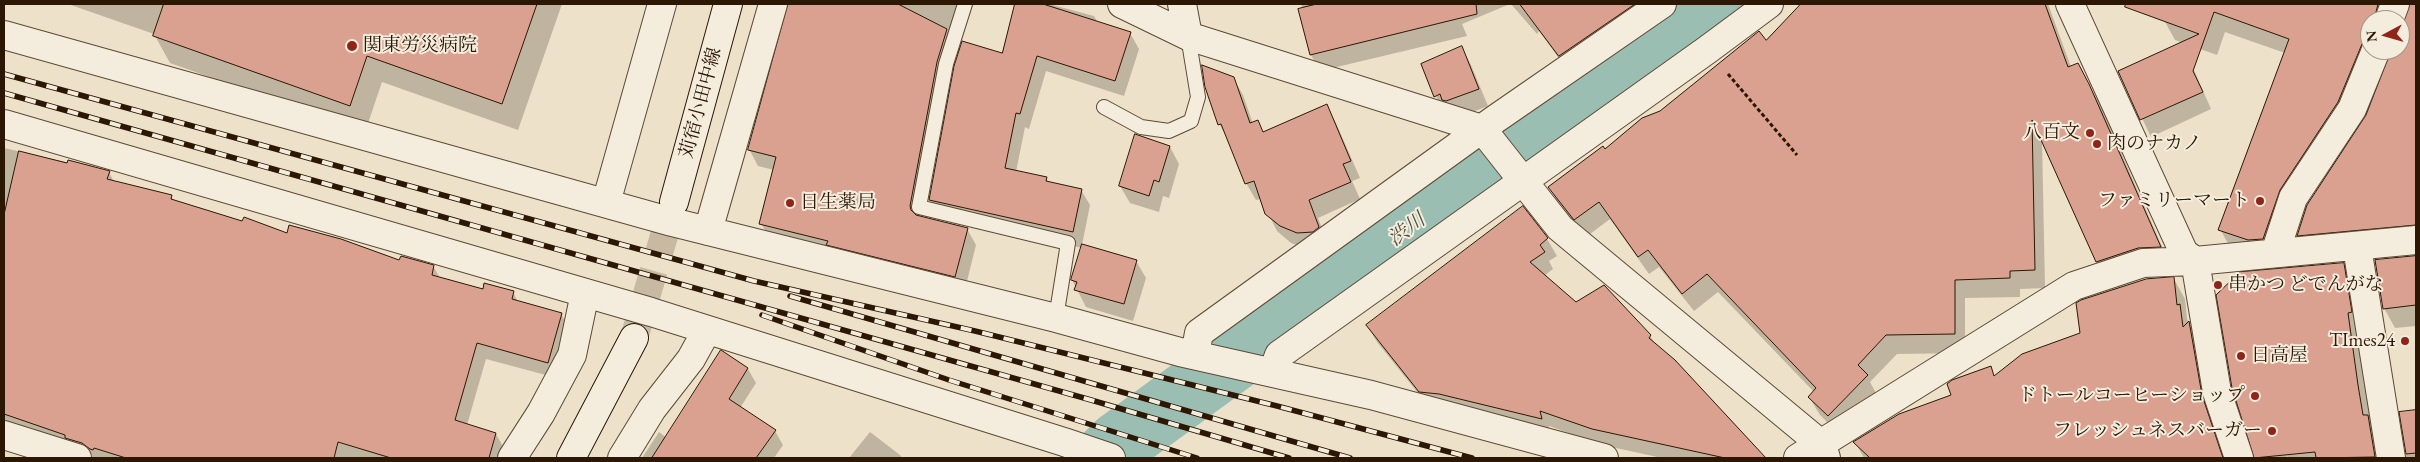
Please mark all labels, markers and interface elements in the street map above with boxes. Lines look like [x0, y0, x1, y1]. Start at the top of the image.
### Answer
north arrow [2360, 10, 2410, 60]
text: N [2362, 30, 2381, 43]
place label: 関東労災病院 [363, 35, 477, 57]
marker: 関東労災病院 [345, 39, 359, 53]
street label: 苅宿小田中線 [675, 45, 727, 161]
place label: 八百文 [2023, 122, 2080, 144]
marker: 八百文 [2084, 127, 2096, 139]
place label: 肉のナカノ [2107, 133, 2202, 155]
marker: 肉のナカノ [2091, 138, 2103, 150]
place label: ファミリーマート [2098, 190, 2250, 212]
place label: 日生薬局 [800, 192, 876, 214]
marker: ファミリーマート [2254, 195, 2266, 207]
marker: 日生薬局 [784, 197, 796, 209]
water label: 渋川 [1384, 208, 1430, 252]
place label: 串かつ どでんがな [2228, 274, 2384, 296]
marker: 串かつ どでんがな [2212, 279, 2224, 291]
place label: TImes24 [2329, 330, 2395, 352]
marker: TImes24 [2399, 335, 2411, 347]
place label: 日高屋 [2251, 345, 2308, 367]
marker: 日高屋 [2235, 350, 2247, 362]
place label: ドトールコーヒーショップ [2018, 385, 2245, 407]
marker: ドトールコーヒーショップ [2249, 390, 2261, 402]
place label: フレッシュネスバーガー [2053, 420, 2262, 442]
marker: フレッシュネスバーガー [2266, 425, 2278, 437]

